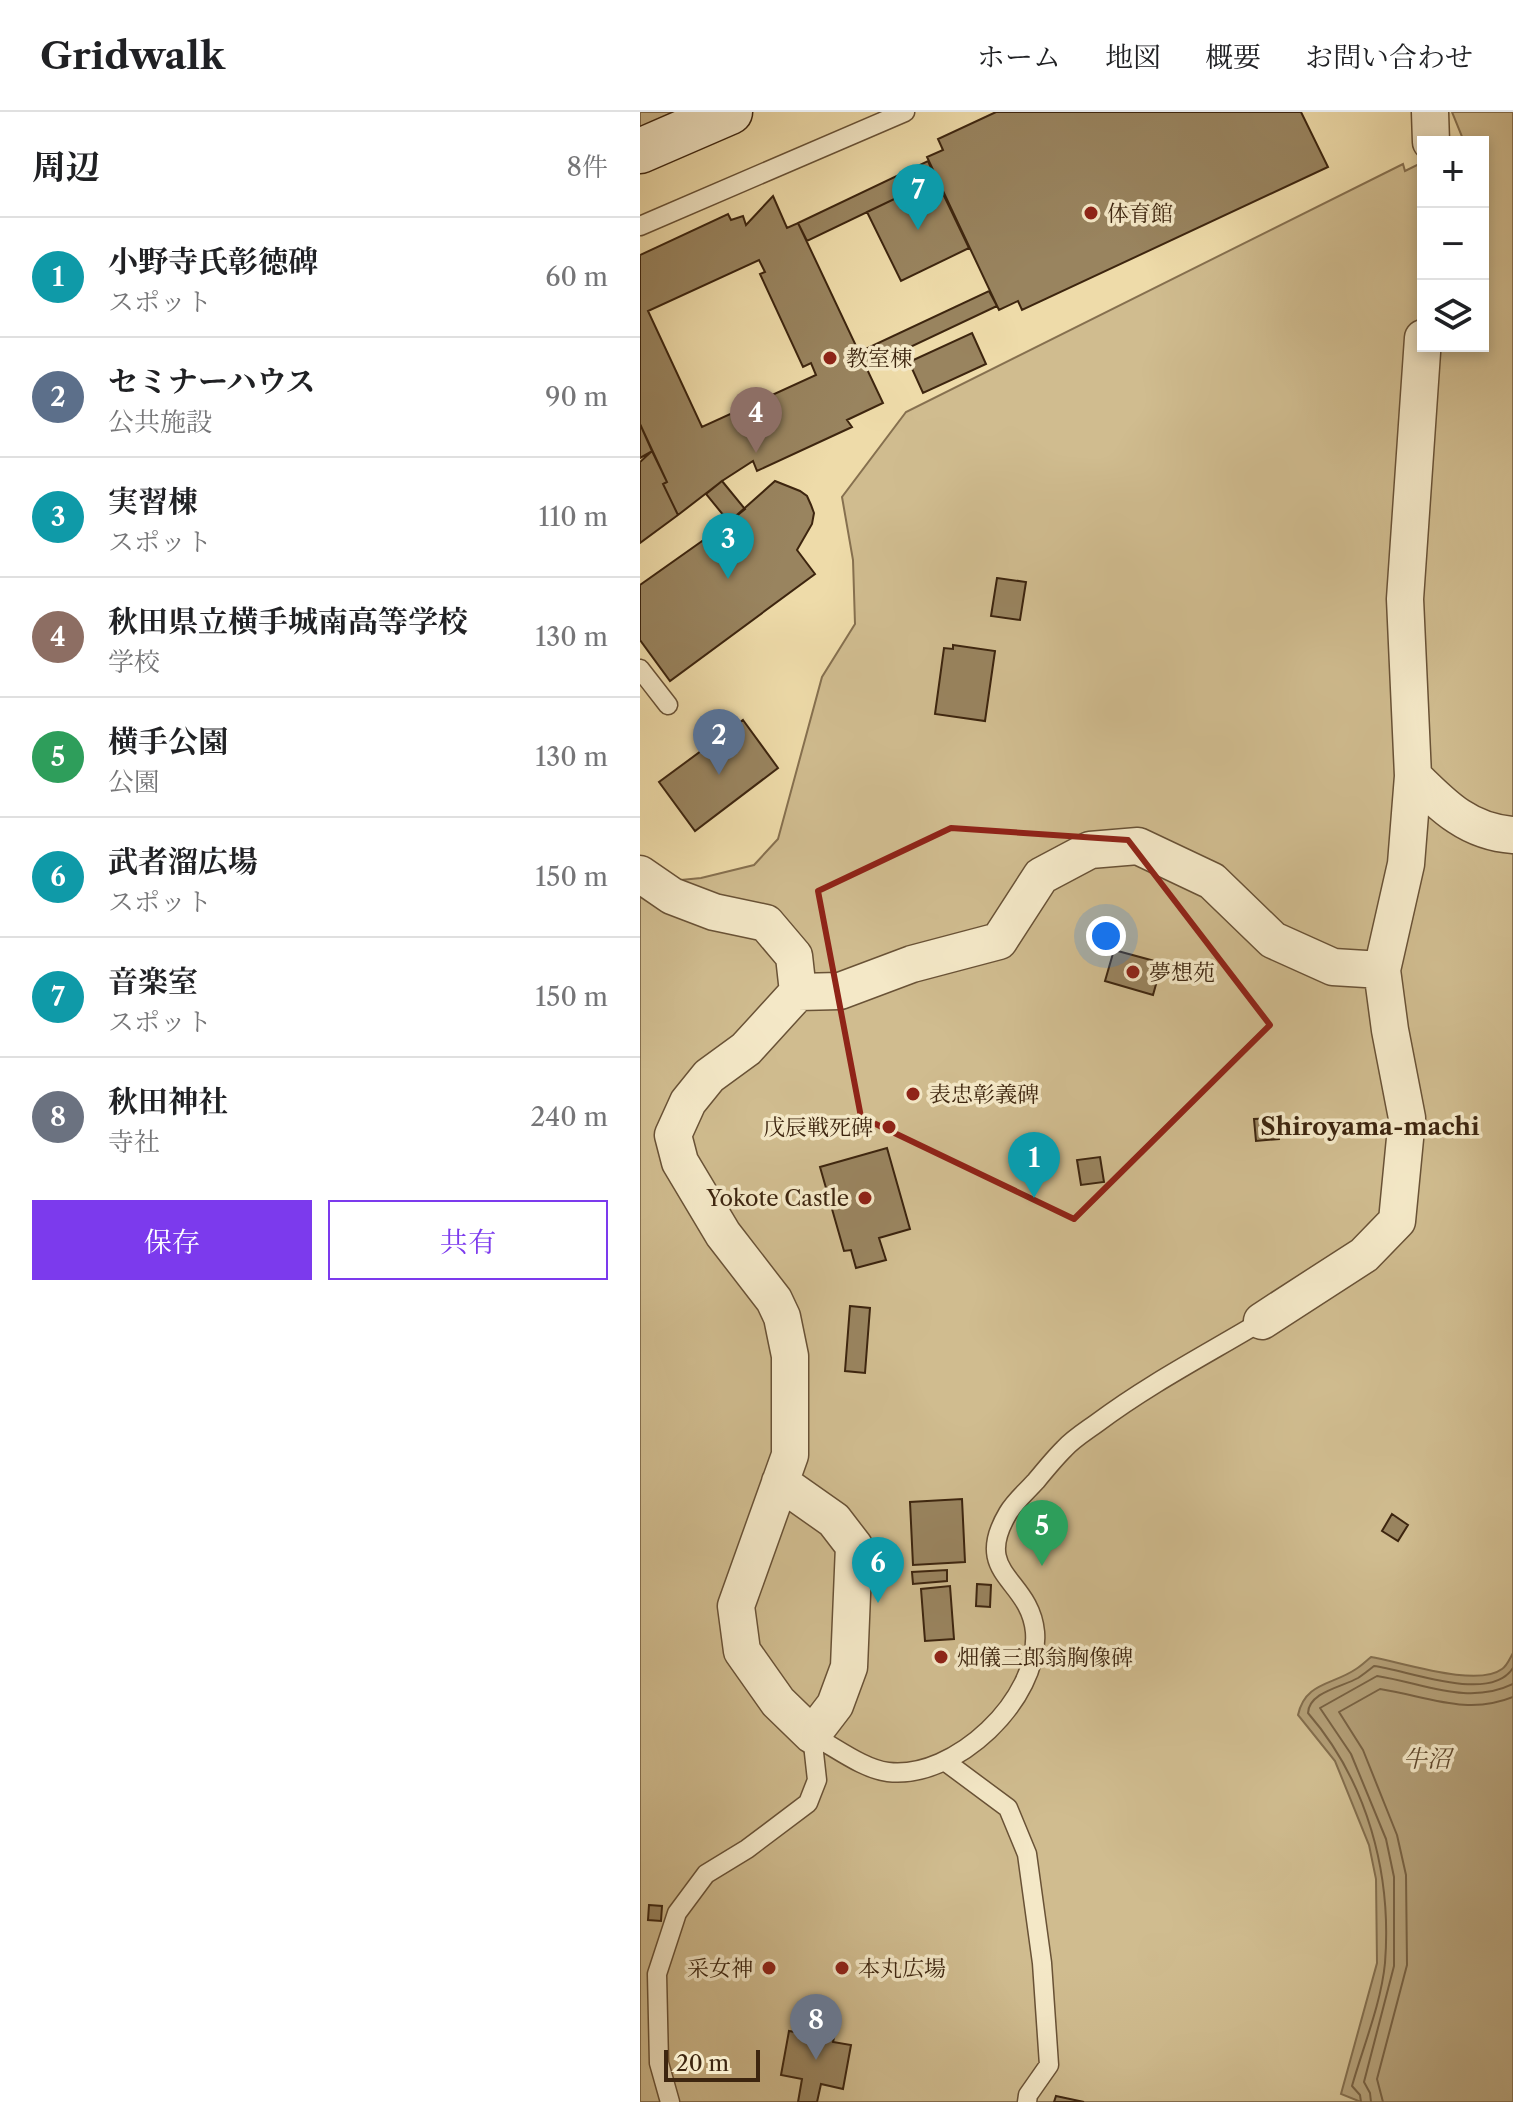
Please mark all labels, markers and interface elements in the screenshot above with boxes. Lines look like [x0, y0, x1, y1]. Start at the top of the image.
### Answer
text: Gridwalk [40, 32, 225, 79]
text: ホーム [977, 40, 1061, 74]
text: 地図 [1105, 40, 1161, 74]
text: 概要 [1205, 40, 1261, 74]
text: お問い合わせ [1305, 40, 1473, 74]
map controls [1417, 136, 1489, 352]
button: + [1417, 136, 1489, 208]
text: 周辺 [32, 146, 100, 188]
text: 8件 [567, 151, 608, 183]
pin: 7 [892, 164, 944, 230]
place label: 体育館 [1107, 200, 1173, 227]
marker: 体育館 [1082, 204, 1100, 222]
button: − [1417, 208, 1489, 280]
text: 小野寺氏彰徳碑 [108, 243, 318, 280]
text: 1 [52, 261, 64, 293]
text: 60 m [545, 261, 608, 293]
button: layers [1417, 280, 1489, 352]
text: スポット [108, 286, 212, 318]
place label: 教室棟 [846, 345, 912, 372]
marker: 教室棟 [821, 349, 839, 367]
text: セミナーハウス [108, 363, 316, 400]
text: 2 [50, 381, 66, 413]
text: 90 m [545, 381, 608, 413]
pin: 4 [730, 387, 782, 453]
text: 公共施設 [108, 406, 212, 438]
text: 実習棟 [108, 483, 198, 520]
text: 3 [51, 501, 65, 533]
text: 110 m [539, 501, 608, 533]
pin: 3 [702, 513, 754, 579]
text: スポット [108, 526, 212, 558]
text: 秋田県立横手城南高等学校 [108, 603, 468, 640]
text: 4 [50, 621, 66, 653]
text: 130 m [535, 621, 608, 653]
text: 学校 [108, 646, 160, 678]
pin: 2 [693, 709, 745, 775]
text: 横手公園 [108, 723, 228, 760]
text: 5 [51, 741, 65, 773]
text: 130 m [535, 741, 608, 773]
text: 公園 [108, 766, 160, 798]
text: 武者溜広場 [108, 843, 258, 880]
text: 6 [50, 861, 66, 893]
text: 150 m [535, 861, 608, 893]
text: スポット [108, 886, 212, 918]
your location [1086, 916, 1126, 956]
place label: 夢想苑 [1149, 959, 1215, 986]
text: 音楽室 [108, 963, 198, 1000]
marker: 夢想苑 [1124, 963, 1142, 981]
text: 7 [51, 981, 65, 1013]
text: 150 m [535, 981, 608, 1013]
text: スポット [108, 1006, 212, 1038]
place label: 表忠彰義碑 [929, 1081, 1039, 1108]
text: 秋田神社 [108, 1083, 228, 1120]
marker: 表忠彰義碑 [904, 1085, 922, 1103]
text: 8 [50, 1101, 66, 1133]
text: 240 m [530, 1101, 608, 1133]
district label: Shiroyama-machi [1260, 1112, 1480, 1141]
place label: 戊辰戦死碑 [763, 1114, 873, 1141]
marker: 戊辰戦死碑 [880, 1118, 898, 1136]
text: 寺社 [108, 1126, 160, 1158]
pin: 1 [1008, 1132, 1060, 1198]
place label: Yokote Castle [705, 1185, 849, 1212]
marker: Yokote Castle [856, 1189, 874, 1207]
button: 保存 [32, 1200, 312, 1280]
button: 共有 [328, 1200, 608, 1280]
pin: 5 [1016, 1500, 1068, 1566]
pin: 6 [852, 1537, 904, 1603]
place label: 畑儀三郎翁胸像碑 [957, 1644, 1133, 1671]
marker: 畑儀三郎翁胸像碑 [932, 1648, 950, 1666]
water label: 牛沼 [1403, 1744, 1455, 1773]
place label: 采女神 [687, 1955, 753, 1982]
place label: 本丸広場 [858, 1955, 946, 1982]
marker: 采女神 [760, 1959, 778, 1977]
marker: 本丸広場 [833, 1959, 851, 1977]
pin: 8 [790, 1994, 842, 2060]
scale bar [664, 2046, 760, 2082]
text: 20 m [676, 2050, 729, 2077]

